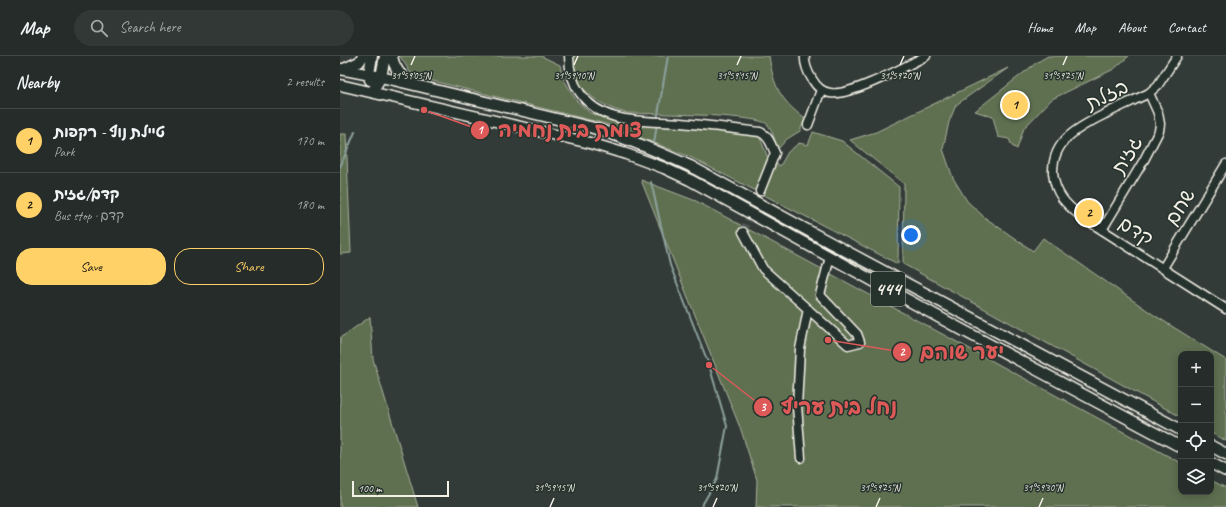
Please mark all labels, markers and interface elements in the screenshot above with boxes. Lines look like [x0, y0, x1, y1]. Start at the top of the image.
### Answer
search box [74, 10, 354, 46]
text: Map [20, 16, 50, 40]
icon: search [88, 17, 110, 39]
text: Search here [120, 18, 181, 37]
text: Home [1027, 19, 1053, 36]
text: Map [1075, 19, 1096, 36]
text: About [1118, 19, 1146, 36]
text: Contact [1168, 19, 1206, 36]
text: 31°59'05"N [391, 69, 433, 82]
text: 31°59'10"N [554, 69, 596, 82]
text: 31°59'15"N [717, 69, 759, 82]
text: 31°59'20"N [880, 69, 922, 82]
text: 31°59'25"N [1043, 69, 1085, 82]
text: Nearby [16, 72, 59, 93]
text: 2 results [286, 74, 324, 90]
street label: בזלת [1081, 74, 1132, 116]
pin: 1 [1002, 90, 1028, 120]
callout: צומת בית נחמיה [470, 113, 651, 146]
text: צומת בית נחמיה [498, 117, 642, 143]
text: 1 [477, 122, 484, 138]
text: טיילת נוף - רקפות [54, 123, 165, 142]
street label: גזית [1106, 131, 1148, 179]
text: 1 [26, 133, 32, 149]
text: 170 m [296, 133, 324, 149]
text: Park [54, 144, 75, 160]
street label: שחם [1159, 184, 1201, 230]
text: קדם/גזית [54, 185, 120, 204]
text: 2 [26, 197, 32, 213]
text: 180 m [296, 197, 324, 213]
pin: 2 [1076, 198, 1102, 228]
text: Bus stop · קדם [54, 208, 124, 224]
street label: קדם [1114, 211, 1158, 251]
your location [901, 225, 921, 245]
button: Save [16, 248, 166, 285]
button: Share [174, 248, 324, 285]
road number: 444 [871, 272, 905, 306]
callout: יער שוהם [892, 335, 1012, 368]
text: יער שוהם [920, 339, 1004, 365]
text: 2 [899, 344, 906, 360]
map controls [1178, 351, 1214, 495]
button: + [1178, 351, 1214, 387]
button: − [1178, 387, 1214, 423]
callout: נחל בית עריף [753, 390, 906, 423]
text: נחל בית עריף [781, 394, 897, 420]
text: 3 [760, 399, 767, 415]
button: locate [1178, 423, 1214, 459]
button: layers [1178, 459, 1214, 495]
scale bar [352, 479, 449, 498]
text: 100 m [358, 481, 382, 495]
text: 31°59'15"N [534, 481, 576, 494]
text: 31°59'20"N [697, 481, 739, 494]
text: 31°59'25"N [860, 481, 902, 494]
text: 31°59'30"N [1023, 481, 1065, 494]

